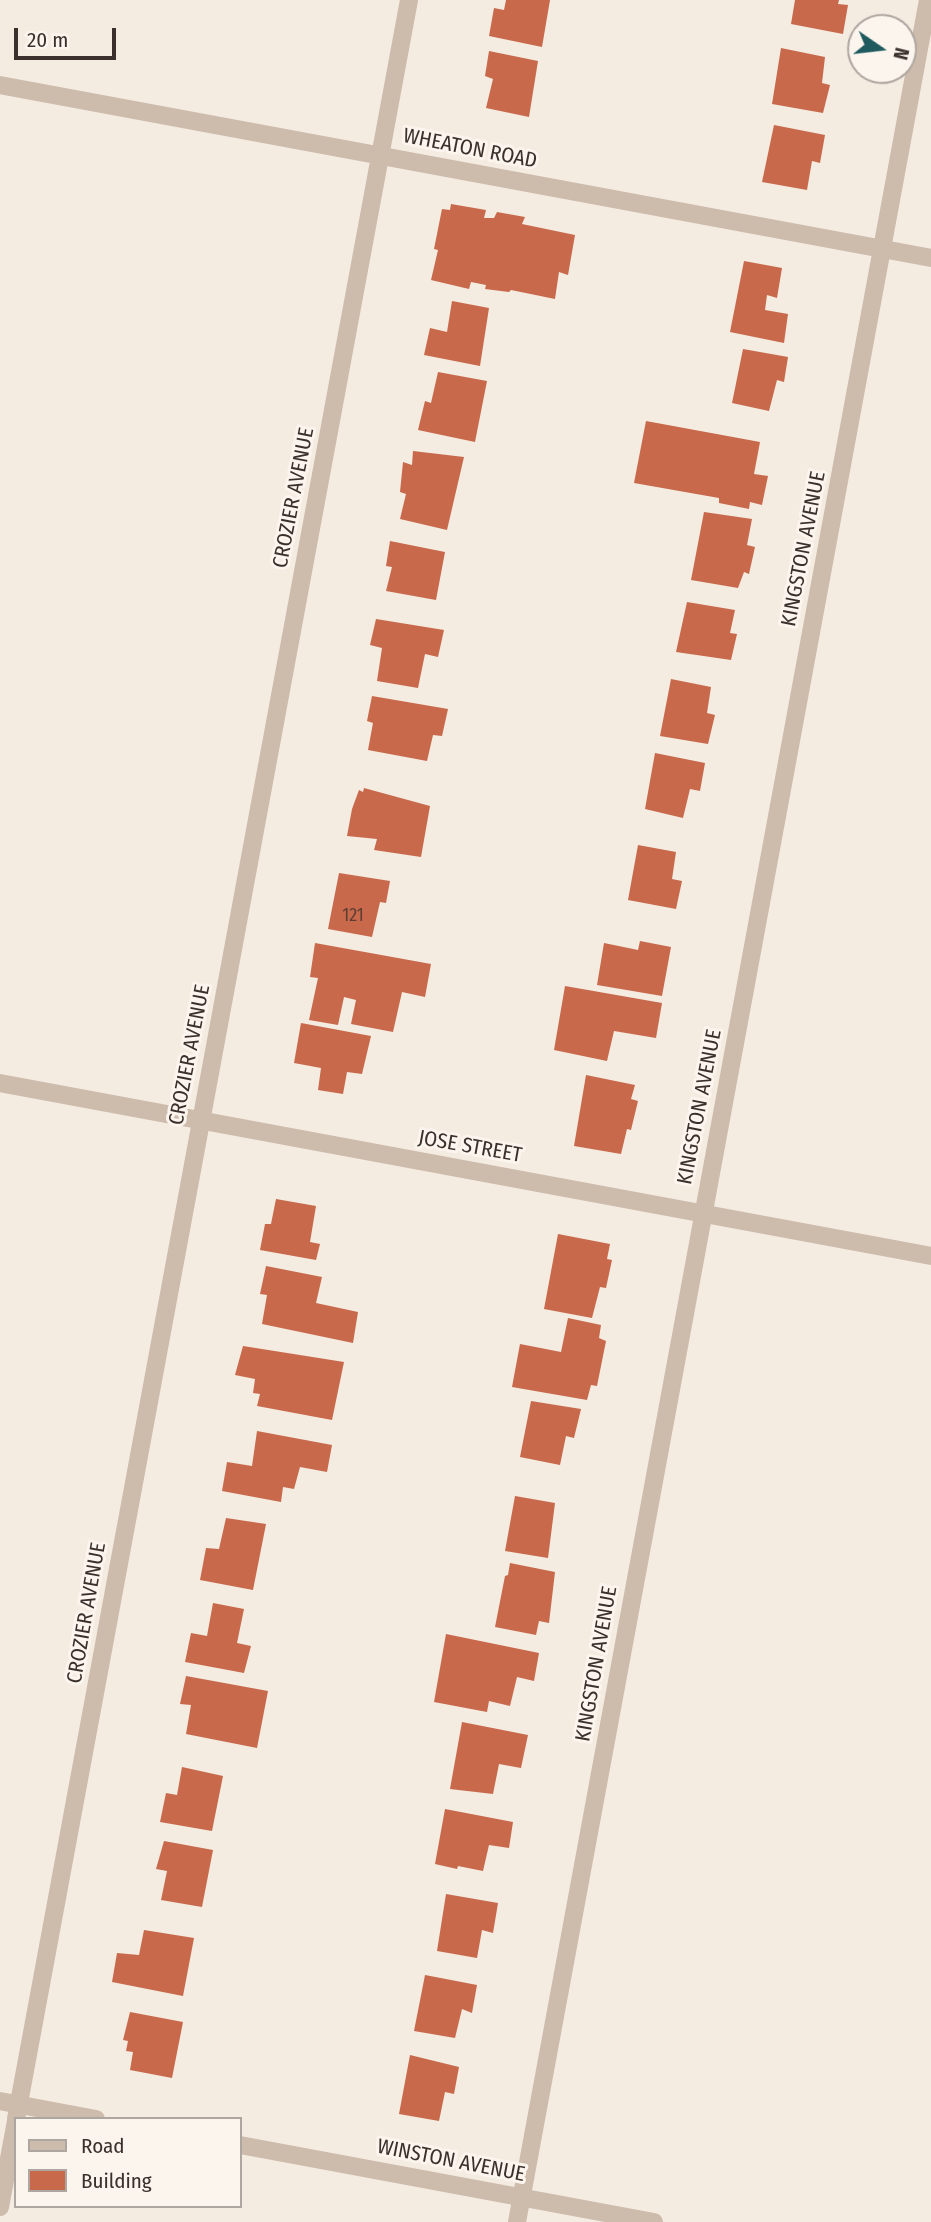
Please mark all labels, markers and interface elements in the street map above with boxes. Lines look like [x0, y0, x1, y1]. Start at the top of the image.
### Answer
scale bar [18, 14, 119, 58]
north arrow [847, 14, 917, 84]
text: 20 m [27, 27, 68, 53]
text: N [888, 45, 913, 62]
street label: WHEATON ROAD [401, 124, 539, 174]
street label: CROZIER AVENUE [268, 426, 320, 570]
street label: KINGSTON AVENUE [777, 469, 831, 629]
house number: 121 [342, 905, 364, 927]
street label: CROZIER AVENUE [164, 983, 216, 1127]
street label: KINGSTON AVENUE [673, 1027, 727, 1187]
street label: JOSE STREET [416, 1126, 524, 1168]
street label: CROZIER AVENUE [62, 1541, 112, 1685]
street label: KINGSTON AVENUE [571, 1584, 623, 1744]
legend [14, 2117, 242, 2208]
text: Road [81, 2133, 125, 2159]
street label: WINSTON AVENUE [375, 2134, 527, 2188]
text: Building [81, 2168, 152, 2194]

